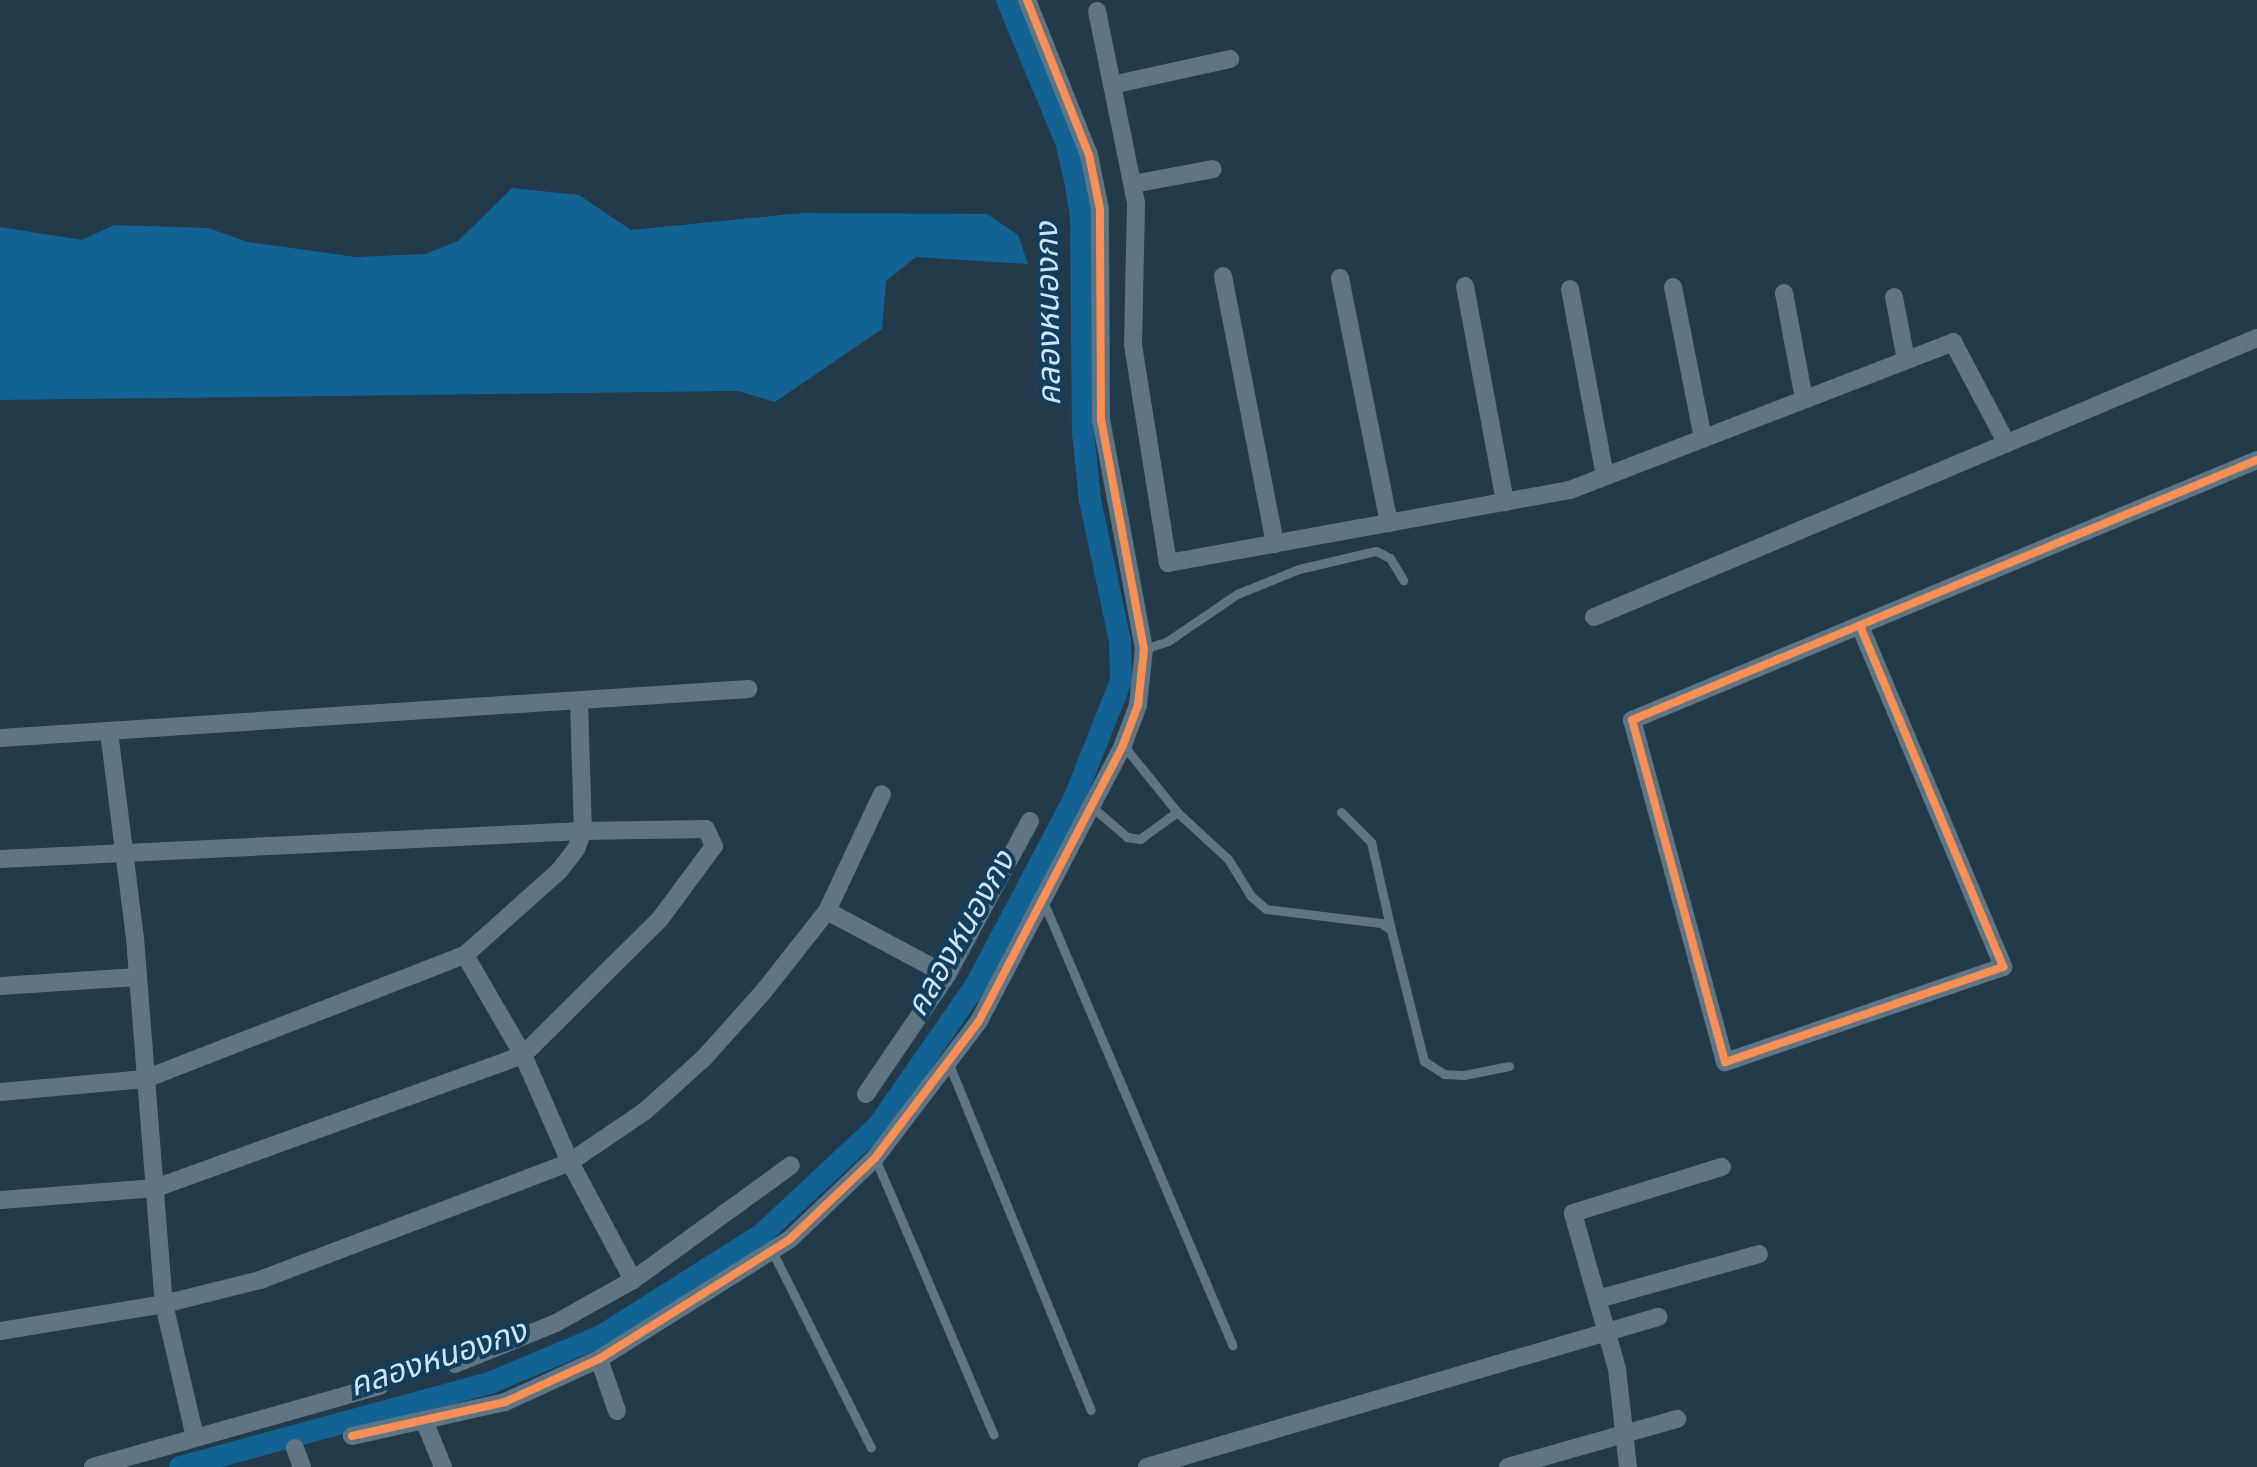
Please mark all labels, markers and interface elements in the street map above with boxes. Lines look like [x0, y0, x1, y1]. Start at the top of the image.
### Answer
water label: คลองหนองกง [1028, 222, 1070, 406]
water label: คลองหนองกง [898, 845, 1024, 1023]
water label: คลองหนองกง [345, 1312, 531, 1406]

